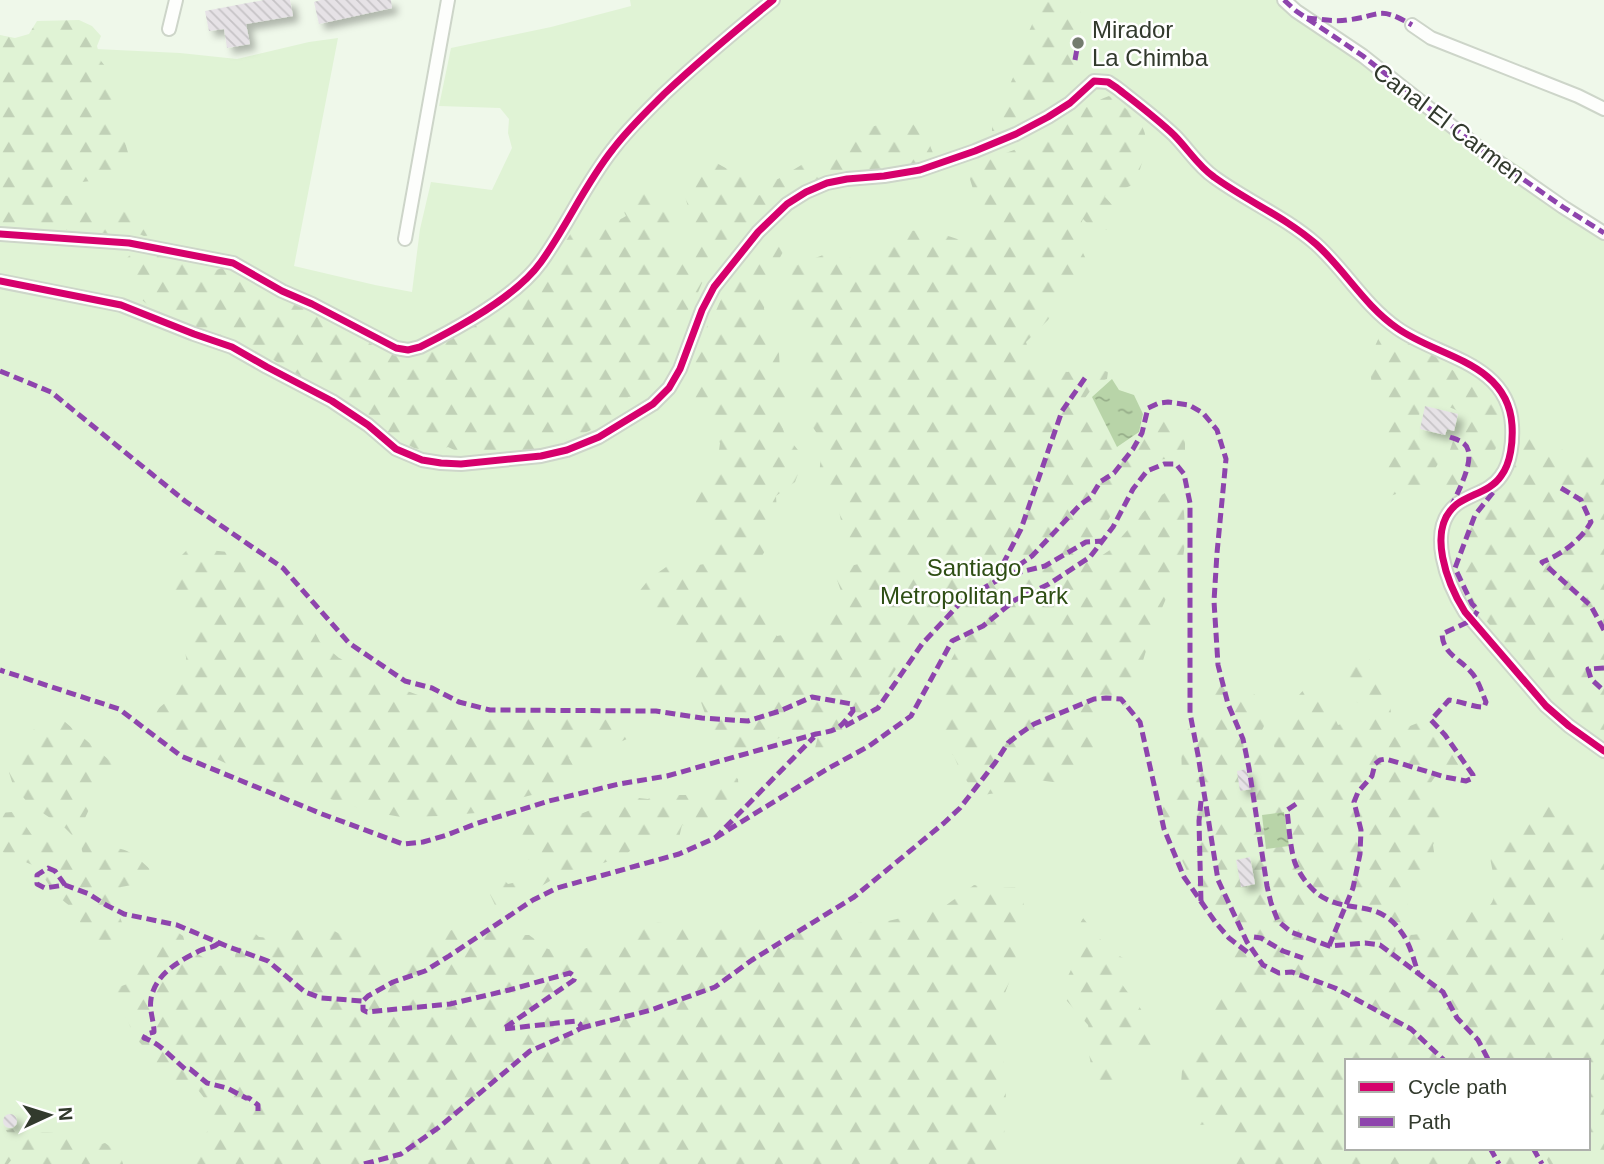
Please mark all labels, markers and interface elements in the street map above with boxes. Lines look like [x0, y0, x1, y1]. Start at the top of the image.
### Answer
place label: Mirador La Chimba [1092, 16, 1209, 71]
marker: Mirador La Chimba [1070, 35, 1086, 51]
street label: Canal El Carmen [1368, 57, 1530, 189]
park label: Santiago Metropolitan Park [880, 554, 1069, 609]
legend [1345, 1059, 1590, 1150]
text: Cycle path [1408, 1075, 1507, 1098]
north arrow [14, 1080, 84, 1150]
text: N [55, 1106, 76, 1121]
text: Path [1408, 1110, 1451, 1133]

